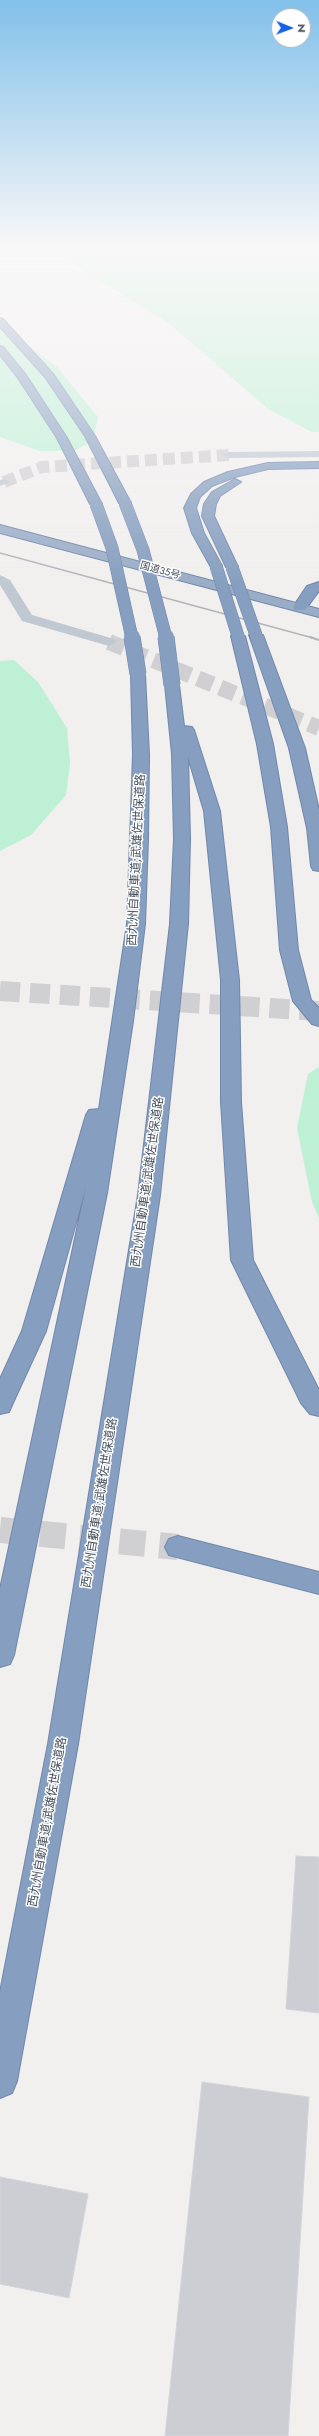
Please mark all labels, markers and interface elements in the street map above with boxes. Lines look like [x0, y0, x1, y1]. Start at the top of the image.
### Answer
north arrow [271, 8, 311, 48]
text: N [294, 24, 310, 33]
street label: 国道35号 [139, 560, 181, 582]
street label: 西九州自動車道;武雄佐世保道路 [125, 774, 149, 946]
street label: 西九州自動車道;武雄佐世保道路 [129, 1096, 167, 1268]
street label: 西九州自動車道;武雄佐世保道路 [79, 1417, 121, 1589]
street label: 西九州自動車道;武雄佐世保道路 [26, 1736, 70, 1908]

